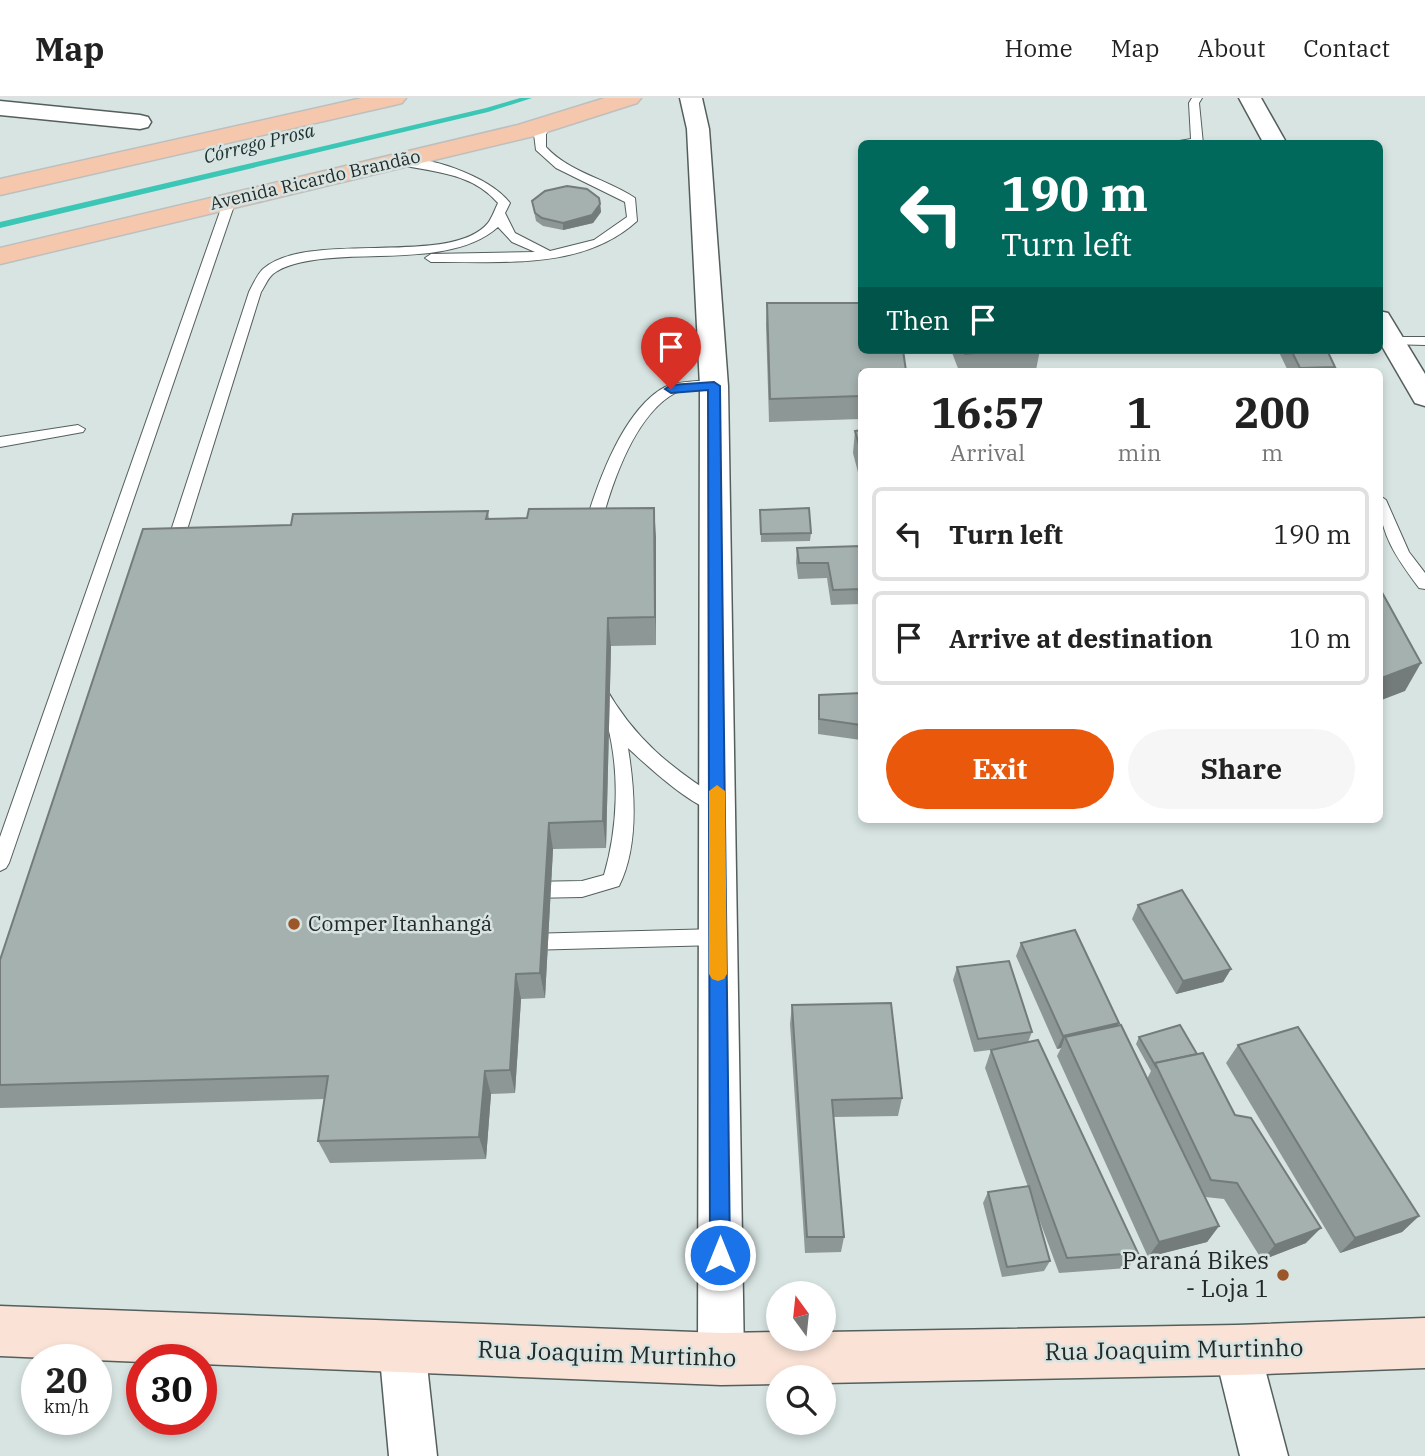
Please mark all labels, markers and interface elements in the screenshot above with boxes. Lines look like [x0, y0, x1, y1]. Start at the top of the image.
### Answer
text: Map [35, 27, 104, 70]
text: Home [1005, 32, 1073, 64]
text: Map [1111, 32, 1159, 64]
text: About [1197, 32, 1265, 64]
text: Contact [1303, 32, 1390, 64]
water label: Córrego Prosa [201, 117, 318, 168]
street label: Avenida Ricardo Brandão [207, 144, 422, 215]
text: 190 m [1001, 161, 1148, 224]
icon: left [886, 168, 977, 259]
text: Turn left [1001, 223, 1132, 265]
icon: arrive [964, 301, 1002, 339]
text: Then [886, 303, 950, 337]
pin [641, 317, 701, 389]
icon: arrive [652, 328, 690, 366]
text: 16:57 [931, 385, 1045, 440]
text: 1 [1127, 385, 1152, 440]
text: 200 [1234, 385, 1310, 440]
text: Arrival [950, 437, 1025, 467]
text: min [1118, 437, 1161, 467]
text: m [1261, 437, 1283, 467]
icon: left [890, 515, 928, 553]
text: Turn left [949, 517, 1063, 551]
text: 190 m [1273, 517, 1351, 551]
icon: arrive [890, 619, 928, 657]
text: Arrive at destination [949, 621, 1213, 655]
text: 10 m [1289, 621, 1351, 655]
button: Exit [886, 729, 1114, 809]
button: Share [1128, 729, 1355, 809]
place label: Comper Itanhangá [308, 909, 492, 937]
marker: Comper Itanhangá [286, 916, 302, 932]
position arrow [683, 1218, 757, 1292]
place label: Paraná Bikes - Loja 1 [1122, 1244, 1269, 1304]
marker: Paraná Bikes - Loja 1 [1275, 1267, 1291, 1283]
north arrow [766, 1281, 836, 1351]
map controls [766, 1281, 836, 1435]
street label: Rua Joaquim Murtinho [1044, 1331, 1304, 1367]
street label: Rua Joaquim Murtinho [477, 1332, 737, 1374]
speed limit sign: 30 [126, 1344, 217, 1435]
text: 20 [45, 1357, 88, 1403]
button: search [766, 1365, 836, 1435]
text: km/h [44, 1395, 89, 1418]

